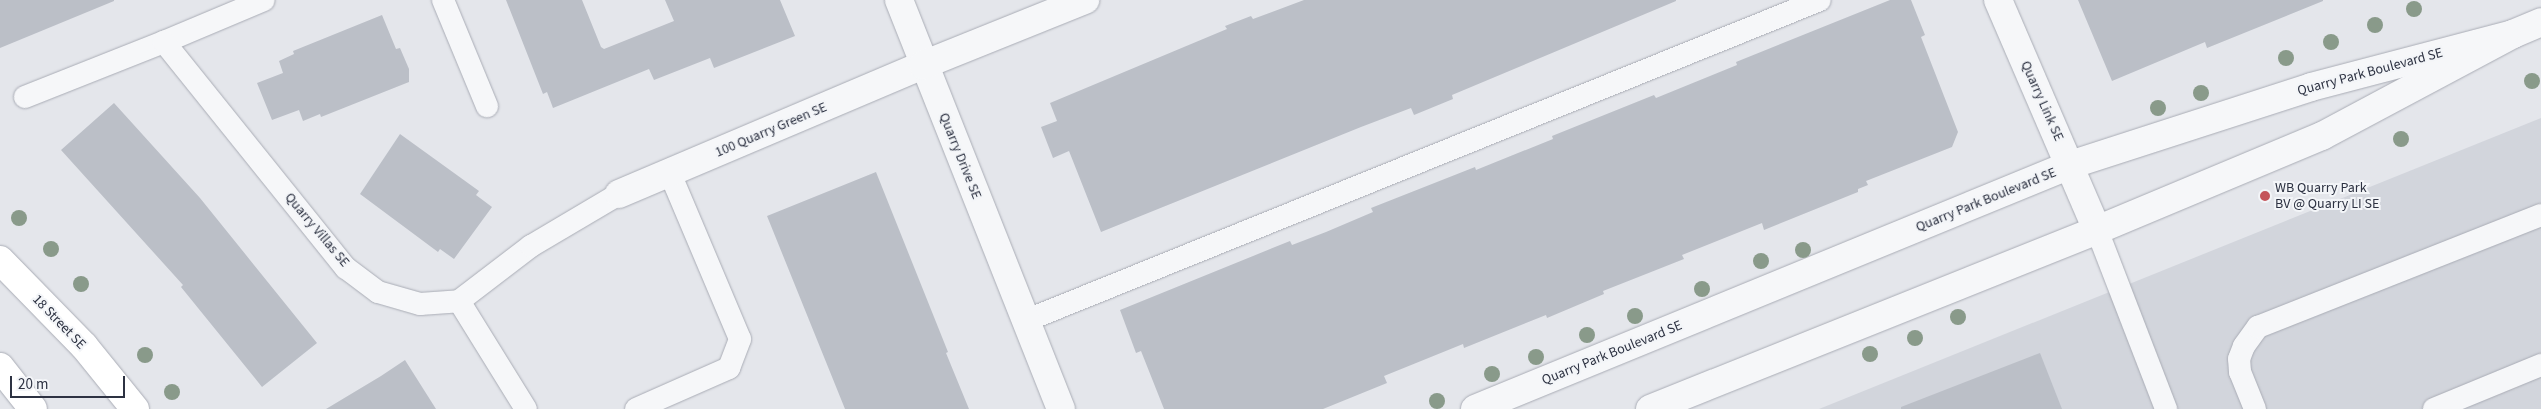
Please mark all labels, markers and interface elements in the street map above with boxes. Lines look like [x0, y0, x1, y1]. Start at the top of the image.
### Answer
street label: Quarry Park Boulevard SE [2295, 44, 2445, 100]
street label: Quarry Link SE [2017, 58, 2067, 144]
street label: 100 Quarry Green SE [713, 99, 829, 161]
street label: Quarry Drive SE [935, 110, 985, 202]
street label: Quarry Park Boulevard SE [1913, 164, 2059, 236]
place label: WB Quarry Park BV @ Quarry LI SE [2275, 180, 2379, 212]
street label: Quarry Villas SE [281, 189, 353, 271]
marker: WB Quarry Park BV @ Quarry LI SE [2259, 190, 2271, 202]
street label: 18 Street SE [29, 291, 89, 353]
street label: Quarry Park Boulevard SE [1539, 317, 1685, 389]
scale bar [12, 366, 128, 398]
text: 20 m [18, 374, 48, 395]

